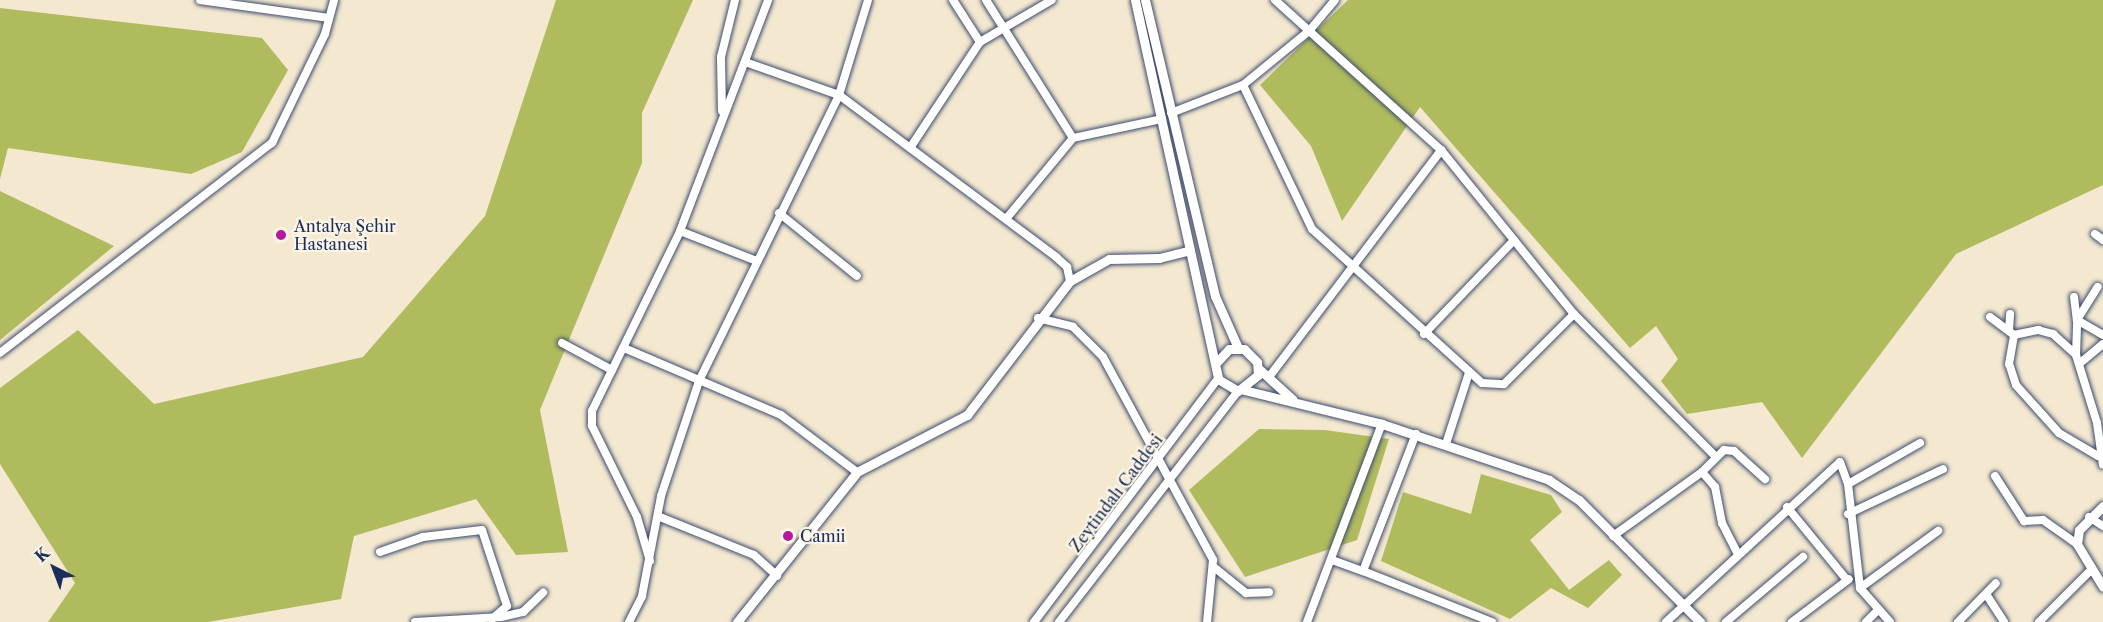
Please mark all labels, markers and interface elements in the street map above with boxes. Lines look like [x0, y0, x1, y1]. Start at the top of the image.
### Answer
place label: Antalya Şehir Hastanesi [294, 216, 396, 254]
marker: Antalya Şehir Hastanesi [272, 226, 290, 244]
street label: Zeytindalı Caddesi [1066, 431, 1166, 555]
place label: Camii [800, 526, 845, 546]
marker: Camii [781, 529, 795, 543]
north arrow [24, 538, 84, 598]
text: K [31, 543, 53, 566]

